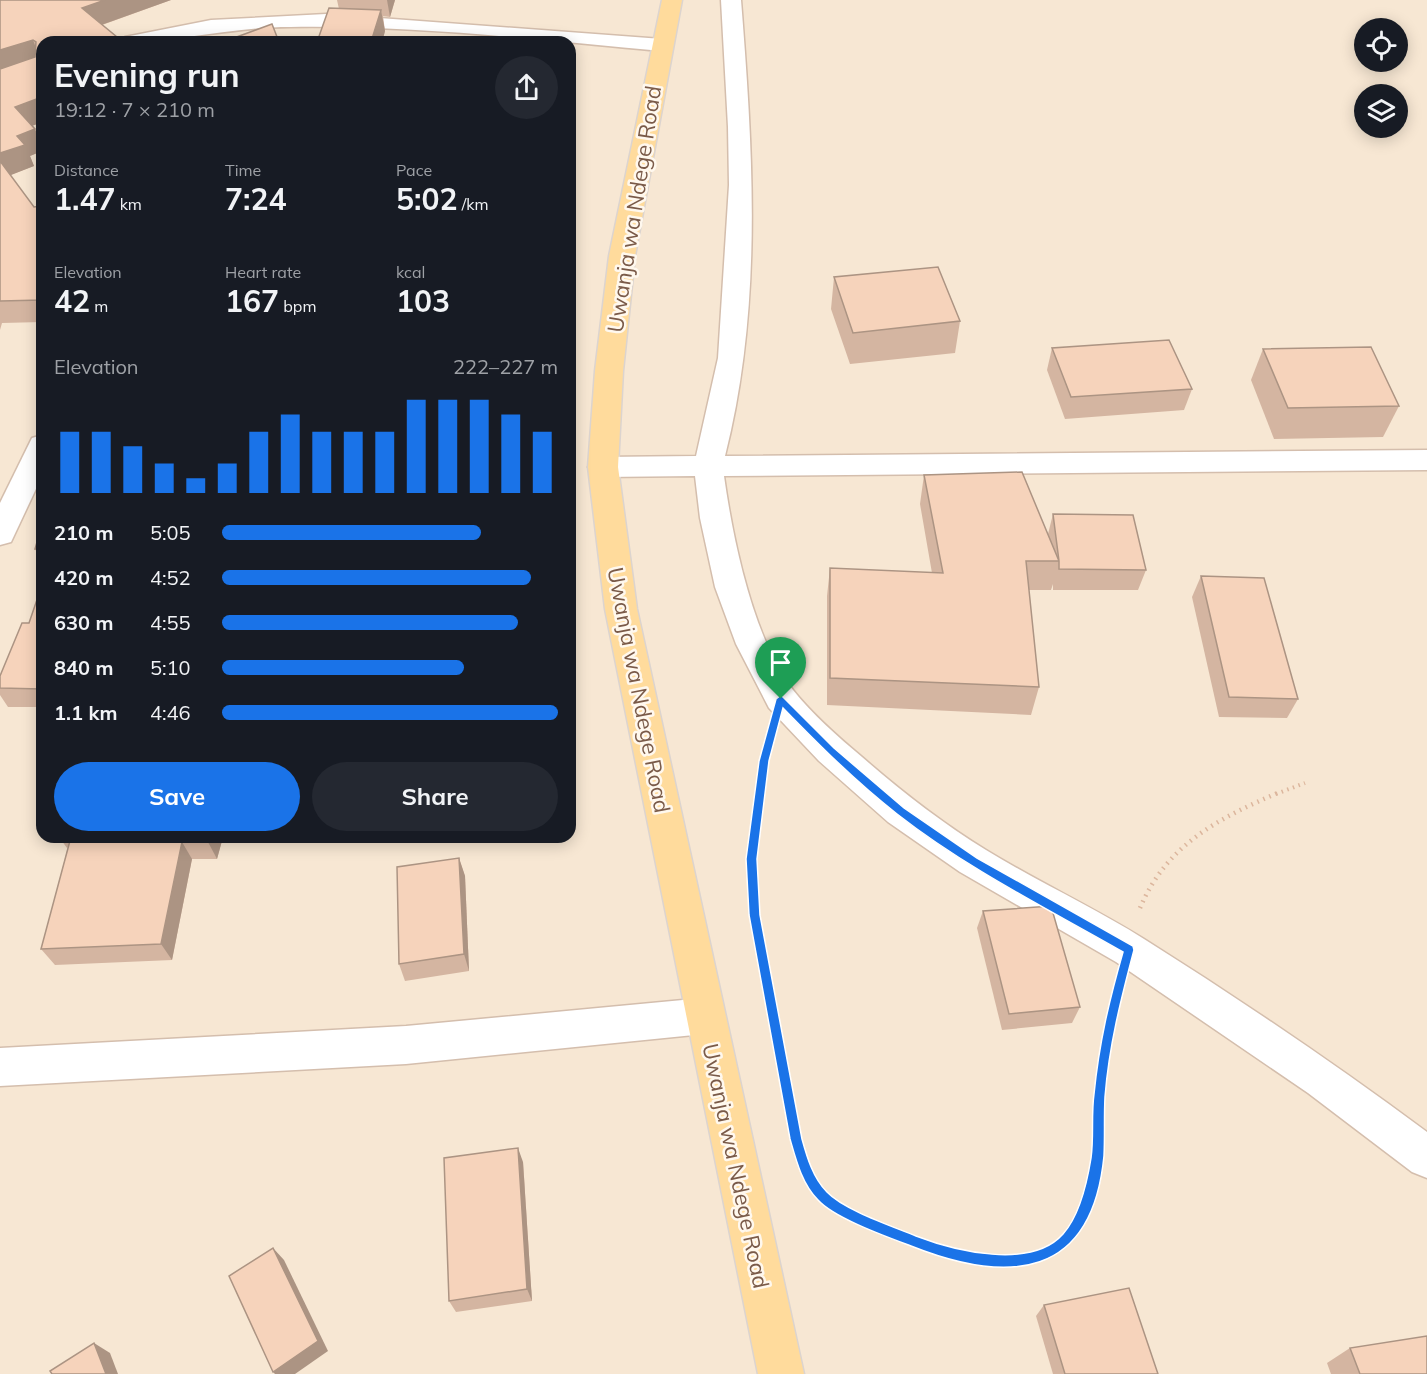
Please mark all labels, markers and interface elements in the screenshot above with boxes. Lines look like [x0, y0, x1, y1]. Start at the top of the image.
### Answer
map controls [1354, 18, 1408, 138]
button: locate [1354, 18, 1408, 72]
text: Evening run [54, 54, 240, 95]
button: share [495, 56, 558, 119]
street label: Uwanja wa Ndege Road [601, 84, 667, 334]
button: layers [1354, 84, 1408, 138]
text: 19:12 · 7 × 210 m [54, 97, 215, 122]
text: Distance [54, 160, 119, 180]
text: Time [225, 160, 261, 180]
text: Pace [396, 160, 432, 180]
text: 1.47 [54, 180, 115, 218]
text: 7:24 [225, 180, 286, 218]
text: 5:02 [396, 180, 457, 218]
text: km [115, 194, 142, 214]
text: /km [457, 194, 488, 214]
text: Elevation [54, 262, 122, 282]
text: Heart rate [225, 262, 301, 282]
text: kcal [396, 262, 425, 282]
text: 42 [54, 282, 90, 320]
text: 167 [225, 282, 279, 320]
text: 103 [396, 282, 450, 320]
text: m [90, 296, 108, 316]
text: bpm [279, 296, 316, 316]
text: Elevation [54, 354, 139, 379]
text: 222–227 m [453, 354, 558, 379]
text: 210 m [54, 520, 113, 545]
text: 5:05 [150, 520, 191, 545]
text: 420 m [54, 565, 113, 590]
text: 4:52 [150, 565, 191, 590]
street label: Uwanja wa Ndege Road [601, 565, 677, 815]
text: 630 m [54, 610, 113, 635]
text: 4:55 [150, 610, 191, 635]
pin [755, 637, 806, 699]
icon: arrive [764, 646, 797, 679]
text: 840 m [54, 655, 113, 680]
text: 5:10 [150, 655, 191, 680]
text: 1.1 km [54, 700, 117, 725]
text: 4:46 [150, 700, 191, 725]
button: Save [54, 762, 300, 831]
button: Share [312, 762, 558, 831]
street label: Uwanja wa Ndege Road [696, 1041, 776, 1291]

